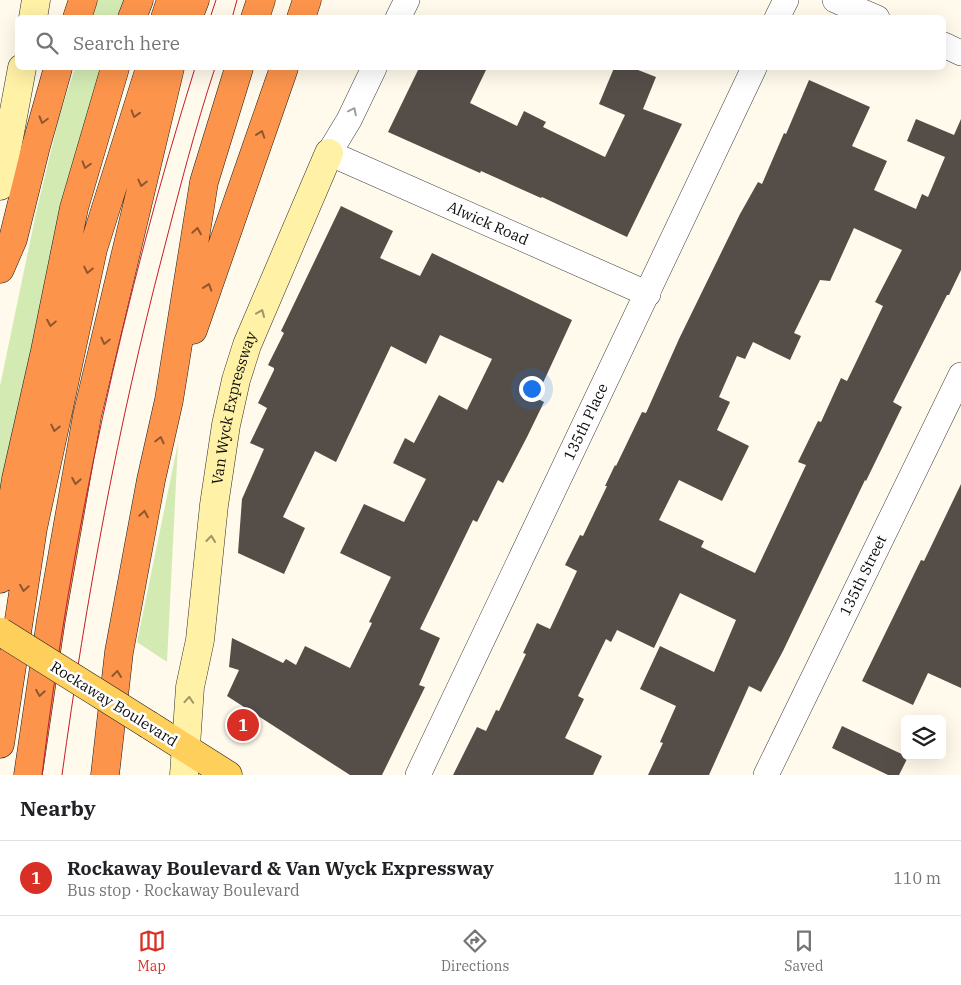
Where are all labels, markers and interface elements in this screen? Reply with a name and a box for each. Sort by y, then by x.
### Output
search box [15,15,946,70]
icon: search [33,29,61,57]
text: Search here [73,31,180,55]
one-way arrow [347,107,357,116]
one-way arrow [131,109,141,118]
one-way arrow [38,115,49,124]
one-way arrow [255,130,265,138]
one-way arrow [82,160,92,168]
one-way arrow [137,179,148,188]
street label: Alwick Road [445,197,532,249]
one-way arrow [191,226,201,235]
one-way arrow [83,265,94,274]
one-way arrow [202,284,212,292]
one-way arrow [255,310,265,318]
one-way arrow [46,319,57,328]
street label: Van Wyck Expressway [207,329,261,486]
one-way arrow [100,337,111,346]
your location [519,376,545,402]
street label: 135th Place [559,380,612,463]
one-way arrow [50,424,60,433]
one-way arrow [154,435,165,444]
one-way arrow [71,477,81,485]
one-way arrow [139,510,149,519]
street label: 135th Street [835,532,891,619]
one-way arrow [205,535,216,543]
one-way arrow [20,584,30,592]
street label: Rockaway Boulevard [47,657,181,750]
one-way arrow [111,670,122,678]
one-way arrow [36,689,46,697]
one-way arrow [184,696,195,704]
pin: 1 [227,706,259,744]
map controls [901,715,946,760]
button: layers [901,715,946,760]
text: Nearby [20,794,96,822]
text: Rockaway Boulevard & Van Wyck Expressway [67,856,494,880]
text: 1 [31,868,41,888]
text: 110 m [893,868,941,888]
text: Bus stop · Rockaway Boulevard [67,880,300,900]
tab: Map [138,927,166,975]
tab: Directions [441,927,509,975]
tab: Saved [784,927,823,975]

